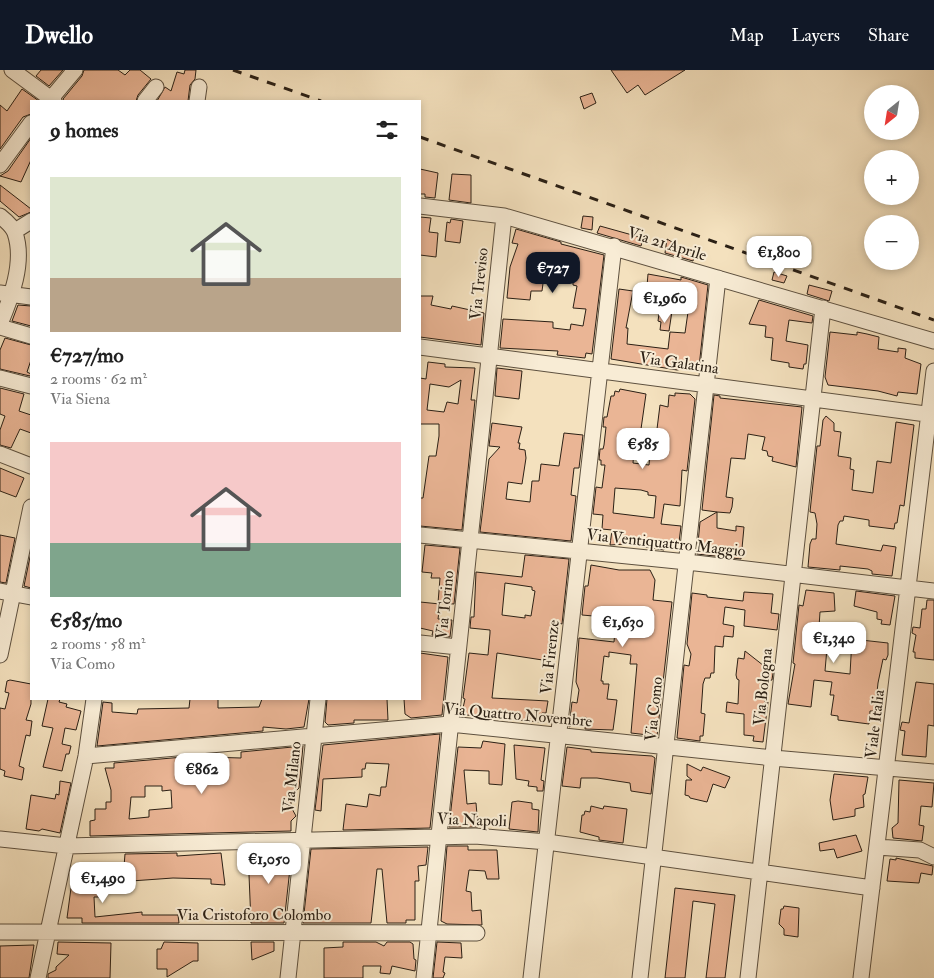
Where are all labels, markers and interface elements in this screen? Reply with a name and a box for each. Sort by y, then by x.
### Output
text: Dwello [25,20,93,51]
text: Map [730,24,764,47]
text: Layers [792,24,840,47]
text: Share [868,24,909,47]
north arrow [864,85,919,140]
map controls [864,85,919,270]
icon: filters [373,116,401,144]
text: 9 homes [50,117,119,144]
button: + [864,150,919,205]
icon: home [181,209,271,299]
button: − [864,215,919,270]
street label: Via 21 Aprile [625,222,709,267]
pin: €1,800 [738,236,820,278]
text: €1,800 [758,242,800,262]
street label: Via Treviso [465,247,493,321]
pin: €727 [523,252,583,294]
text: €727 [537,258,569,278]
pin: €1,960 [624,282,706,324]
text: €1,960 [643,288,687,308]
text: €727/mo [50,342,124,369]
street label: Via Galatina [638,347,721,379]
text: 2 rooms · 62 m² [50,369,147,389]
text: Via Siena [50,389,110,409]
pin: €585 [613,428,673,470]
text: €585 [628,434,658,454]
icon: home [181,474,271,564]
street label: Via Ventiquattro Maggio [585,525,747,561]
street label: Via Torino [431,569,459,640]
pin: €1,630 [582,606,664,648]
text: €585/mo [50,607,122,634]
text: €1,630 [602,612,644,632]
street label: Via Firenze [536,618,564,695]
pin: €1,340 [793,622,875,664]
text: €1,340 [813,628,855,648]
text: 2 rooms · 58 m² [50,634,145,654]
street label: Via Bologna [749,647,777,727]
text: Via Como [50,654,115,674]
street label: Via Como [641,675,667,742]
street label: Viale Italia [861,688,889,760]
street label: Via Quattro Novembre [443,699,593,731]
street label: Via Milano [278,740,306,814]
pin: €862 [172,752,232,795]
text: €862 [185,759,219,779]
street label: Via Napoli [437,809,507,832]
pin: €1,050 [228,842,310,885]
text: €1,050 [248,849,290,869]
pin: €1,490 [62,862,144,904]
text: €1,490 [81,868,125,888]
street label: Via Cristoforo Colombo [177,905,331,925]

